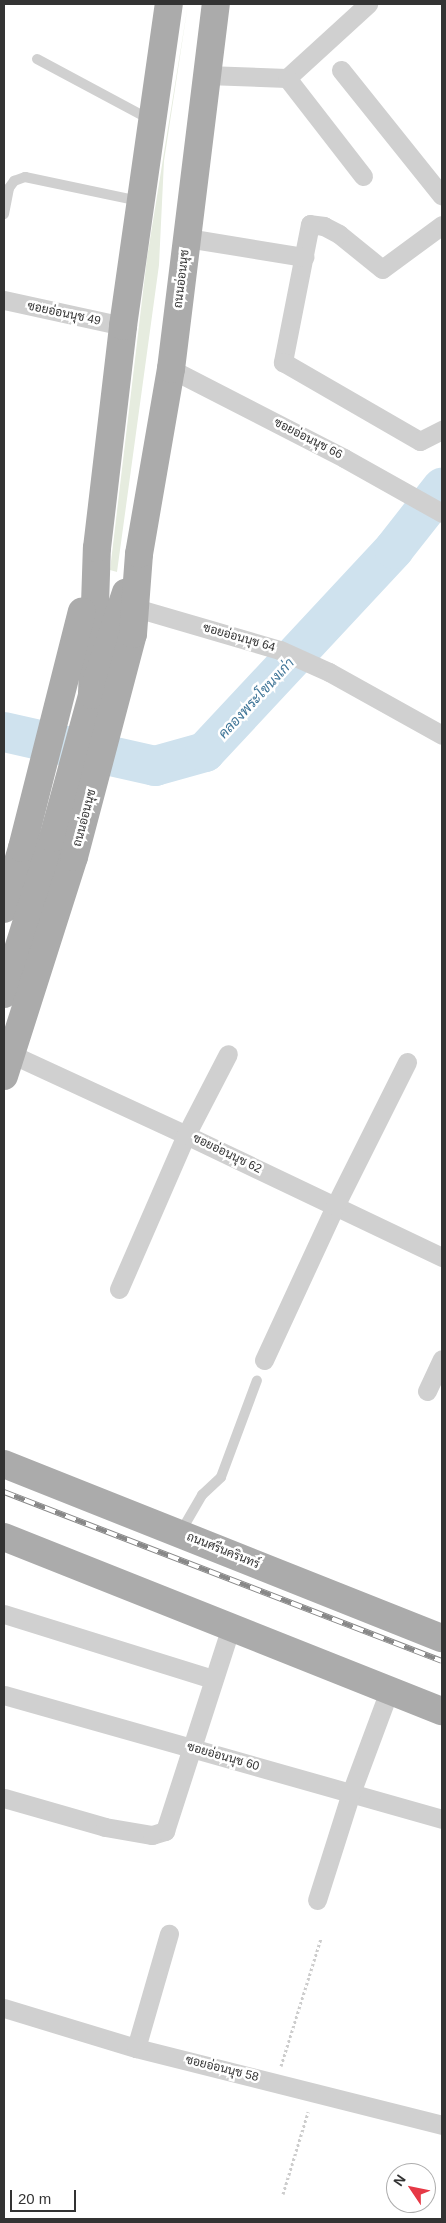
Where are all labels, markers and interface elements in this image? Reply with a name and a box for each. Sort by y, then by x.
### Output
street label: ถนนอ่อนนุช [171,249,193,309]
street label: ซอยอ่อนนุช 49 [26,299,102,329]
street label: ซอยอ่อนนุช 66 [271,416,345,462]
street label: ซอยอ่อนนุช 64 [201,621,277,655]
water label: คลองพระโขนงเก่า [215,654,297,742]
street label: ถนนอ่อนนุช [70,788,100,848]
street label: ซอยอ่อนนุช 62 [190,1131,264,1177]
street label: ถนนศรีนครินทร์ [184,1530,262,1572]
street label: ซอยอ่อนนุช 60 [185,1740,261,1774]
street label: ซอยอ่อนนุช 58 [184,2053,260,2085]
north arrow [386,2163,436,2213]
text: N [390,2172,409,2189]
scale bar [12,2180,79,2212]
text: 20 m [18,2190,51,2207]

